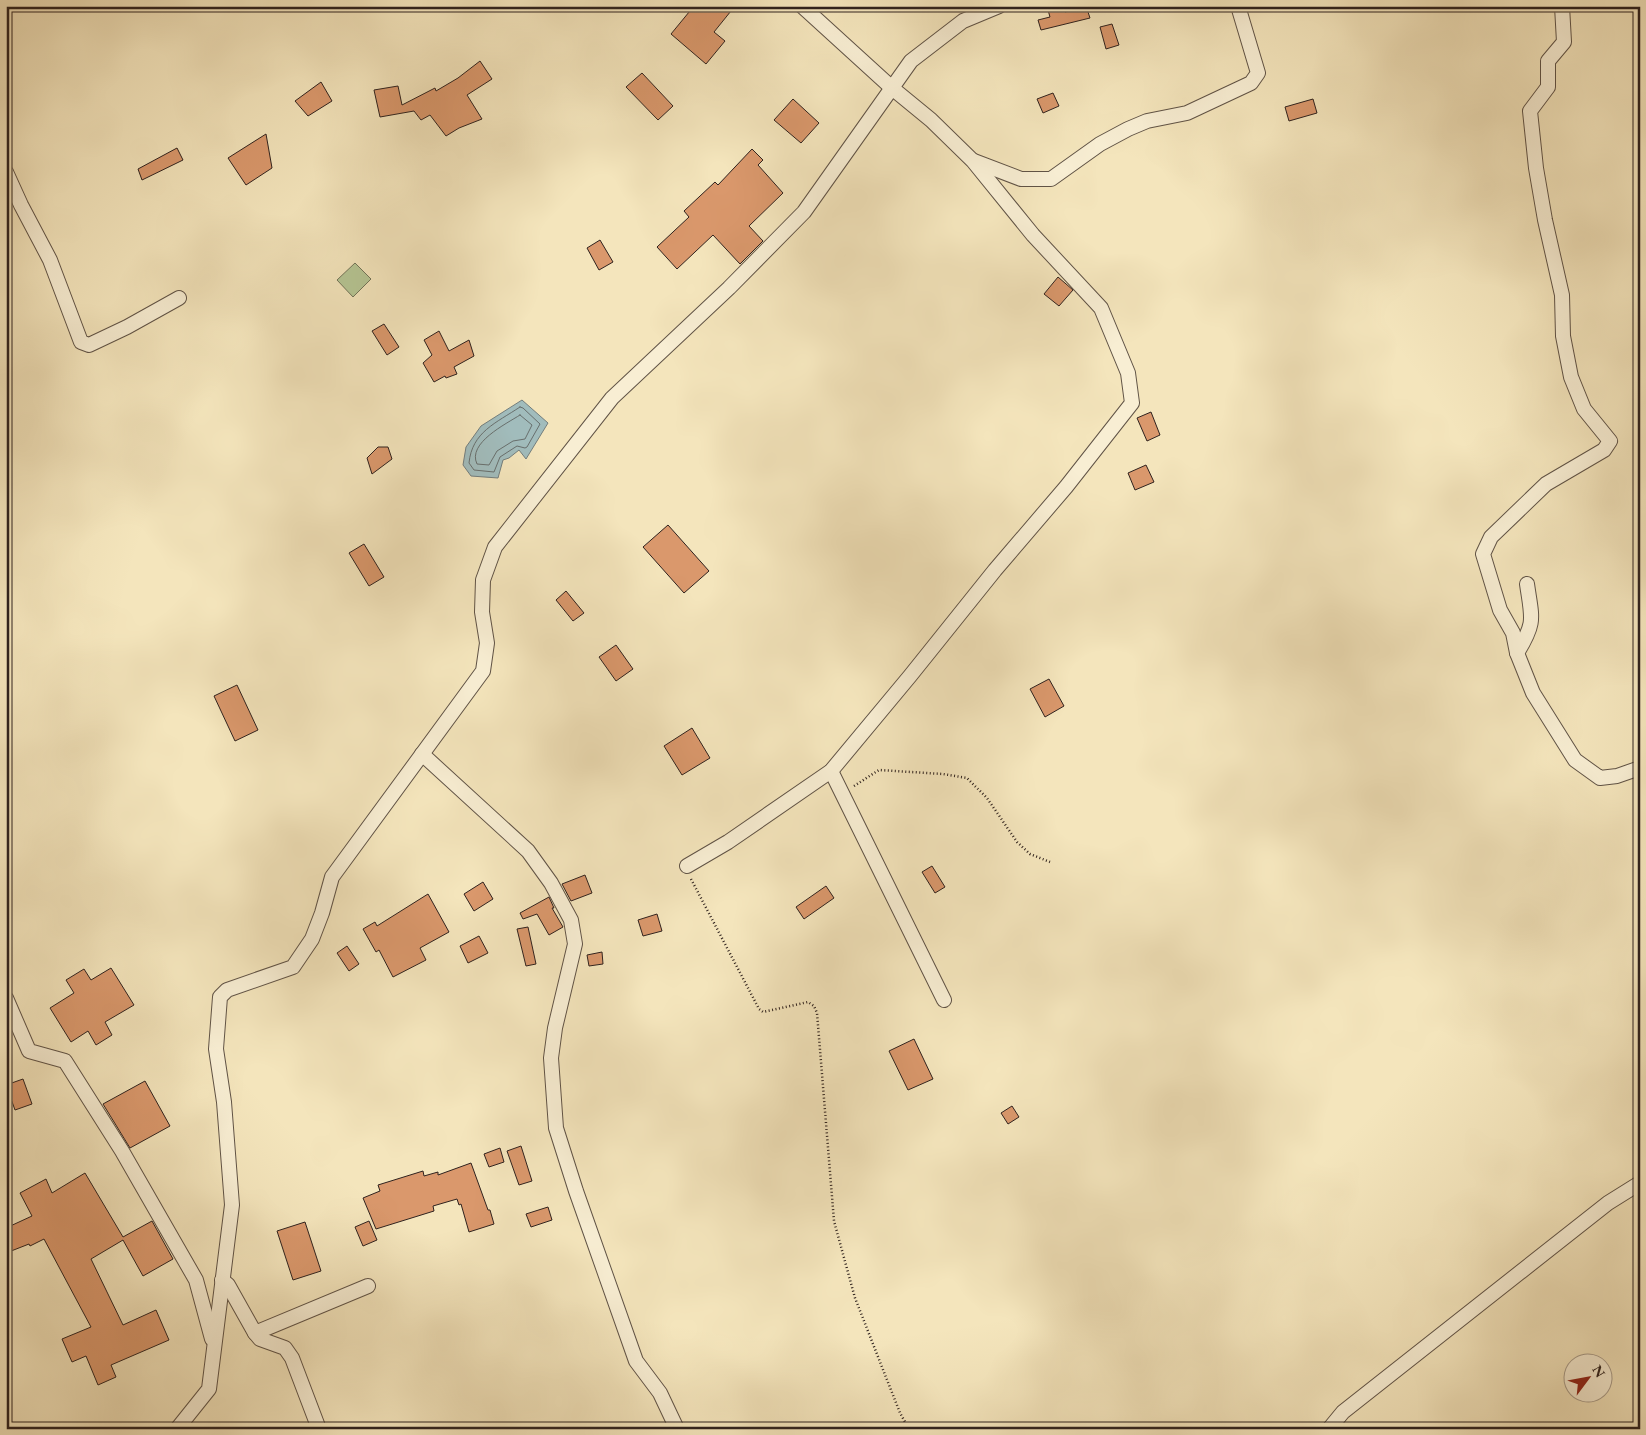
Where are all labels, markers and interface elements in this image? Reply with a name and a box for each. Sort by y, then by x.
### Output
north arrow [1564,1352,1614,1402]
text: N [1588,1362,1610,1381]

